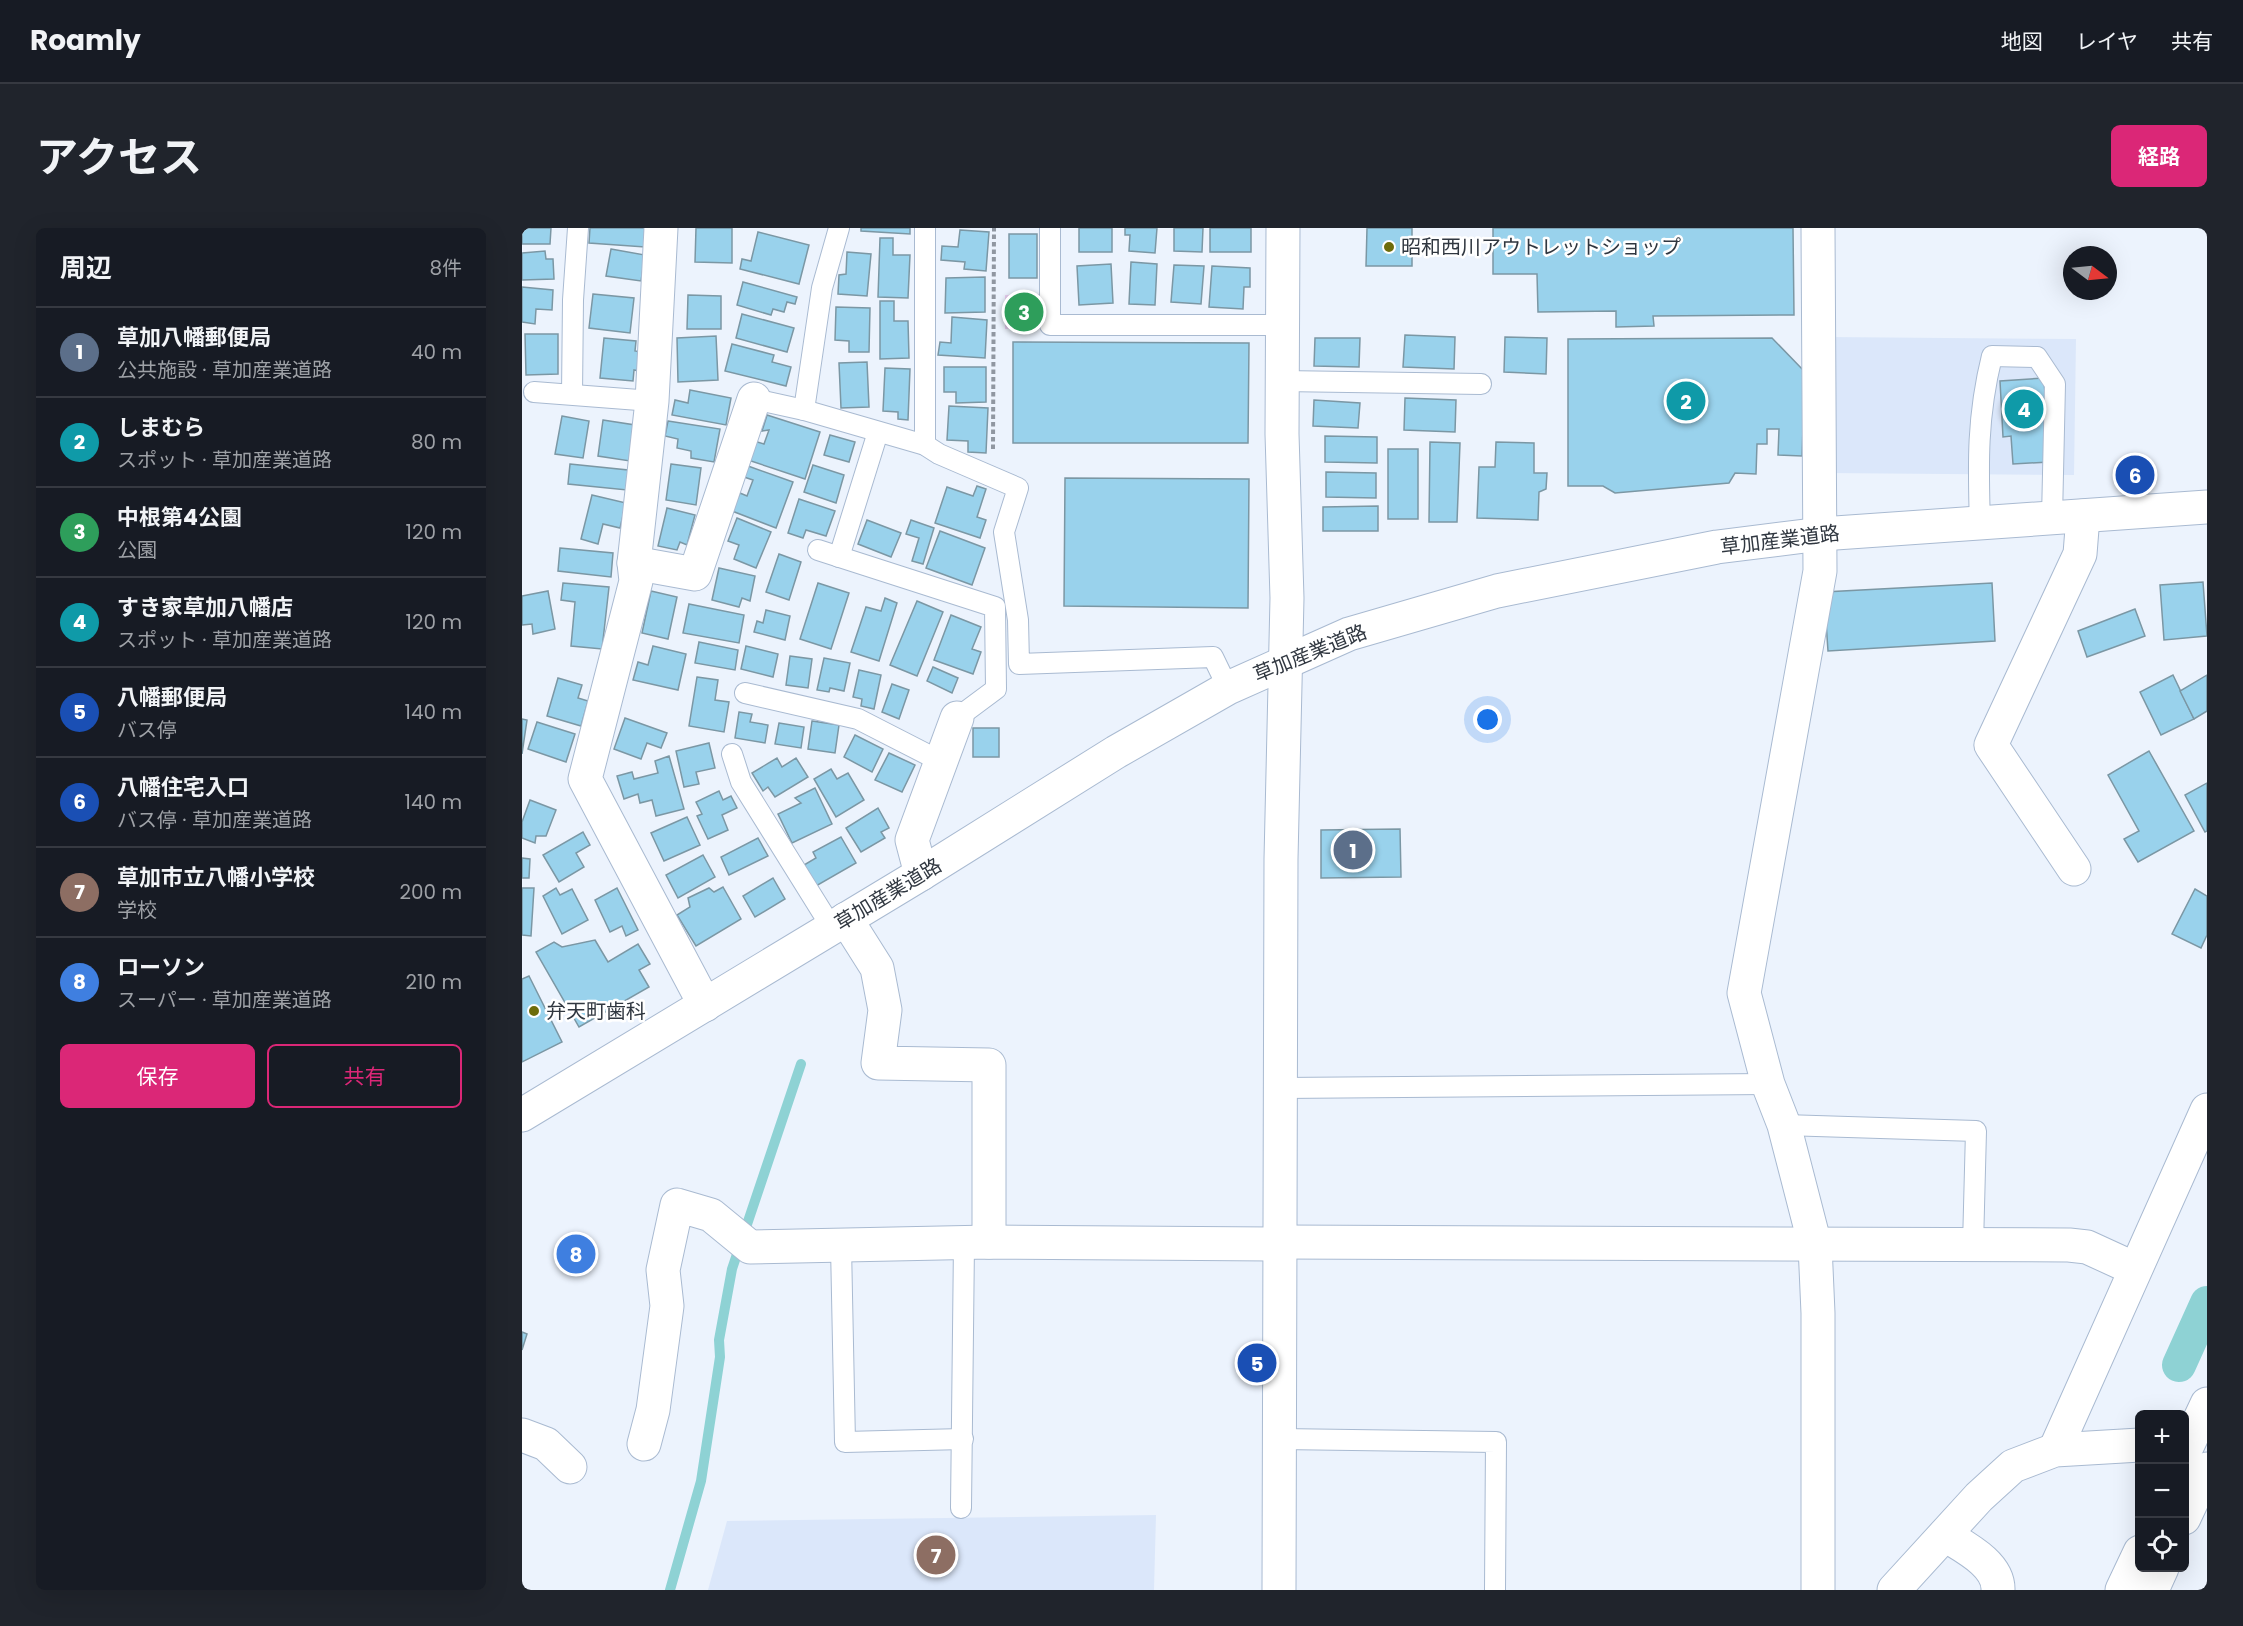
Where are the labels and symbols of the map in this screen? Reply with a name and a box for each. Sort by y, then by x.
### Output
place label: 昭和西川アウトレットショップ [1401,233,1681,261]
marker: 昭和西川アウトレットショップ [1382,240,1396,254]
north arrow [2063,246,2117,300]
pin: 3 [1004,290,1044,334]
pin: 2 [1666,378,1706,423]
pin: 4 [2004,386,2044,432]
pin: 6 [2116,452,2154,498]
street label: 草加産業道路 [1719,519,1841,561]
street label: 草加産業道路 [1249,618,1371,688]
your location [1473,705,1502,734]
pin: 1 [1334,828,1372,872]
street label: 草加産業道路 [829,851,947,937]
place label: 弁天町歯科 [546,997,646,1025]
marker: 弁天町歯科 [527,1004,541,1018]
pin: 8 [556,1232,596,1276]
pin: 5 [1238,1340,1276,1386]
pin: 7 [916,1532,956,1578]

